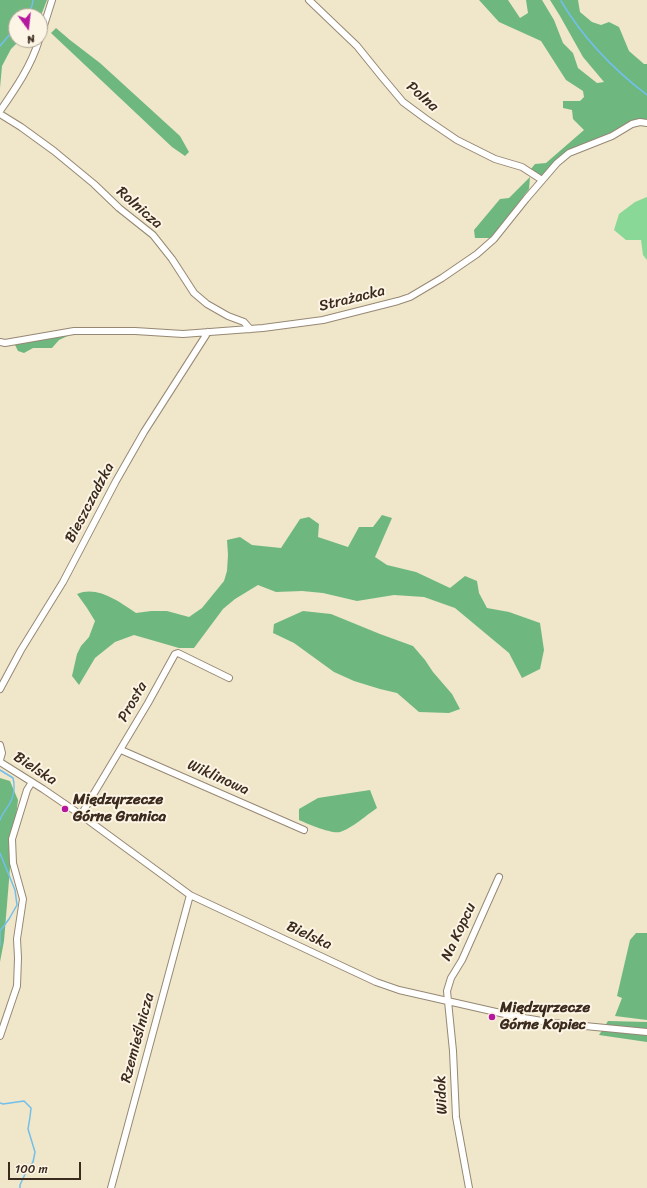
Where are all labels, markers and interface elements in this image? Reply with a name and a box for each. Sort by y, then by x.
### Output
north arrow [8,8,48,48]
text: N [25,29,37,49]
street label: Polna [402,78,442,116]
street label: Rolnicza [112,183,166,233]
street label: Strażacka [317,282,387,316]
street label: Bieszczadzka [61,460,119,546]
street label: Prosta [114,679,152,725]
street label: Bielska [10,748,60,790]
street label: Wiklinowa [184,756,252,800]
place label: Międzyrzecze Górne Granica [73,791,166,826]
marker: Międzyrzecze Górne Granica [60,804,70,814]
street label: Na Kopcu [438,900,480,964]
street label: Bielska [283,918,335,954]
street label: Rzemieślnicza [117,991,159,1085]
place label: Międzyrzecze Górne Kopiec [500,999,590,1034]
marker: Międzyrzecze Górne Kopiec [487,1012,497,1022]
street label: Widok [432,1075,452,1115]
scale bar [10,1154,83,1180]
text: 100 m [15,1158,48,1180]

